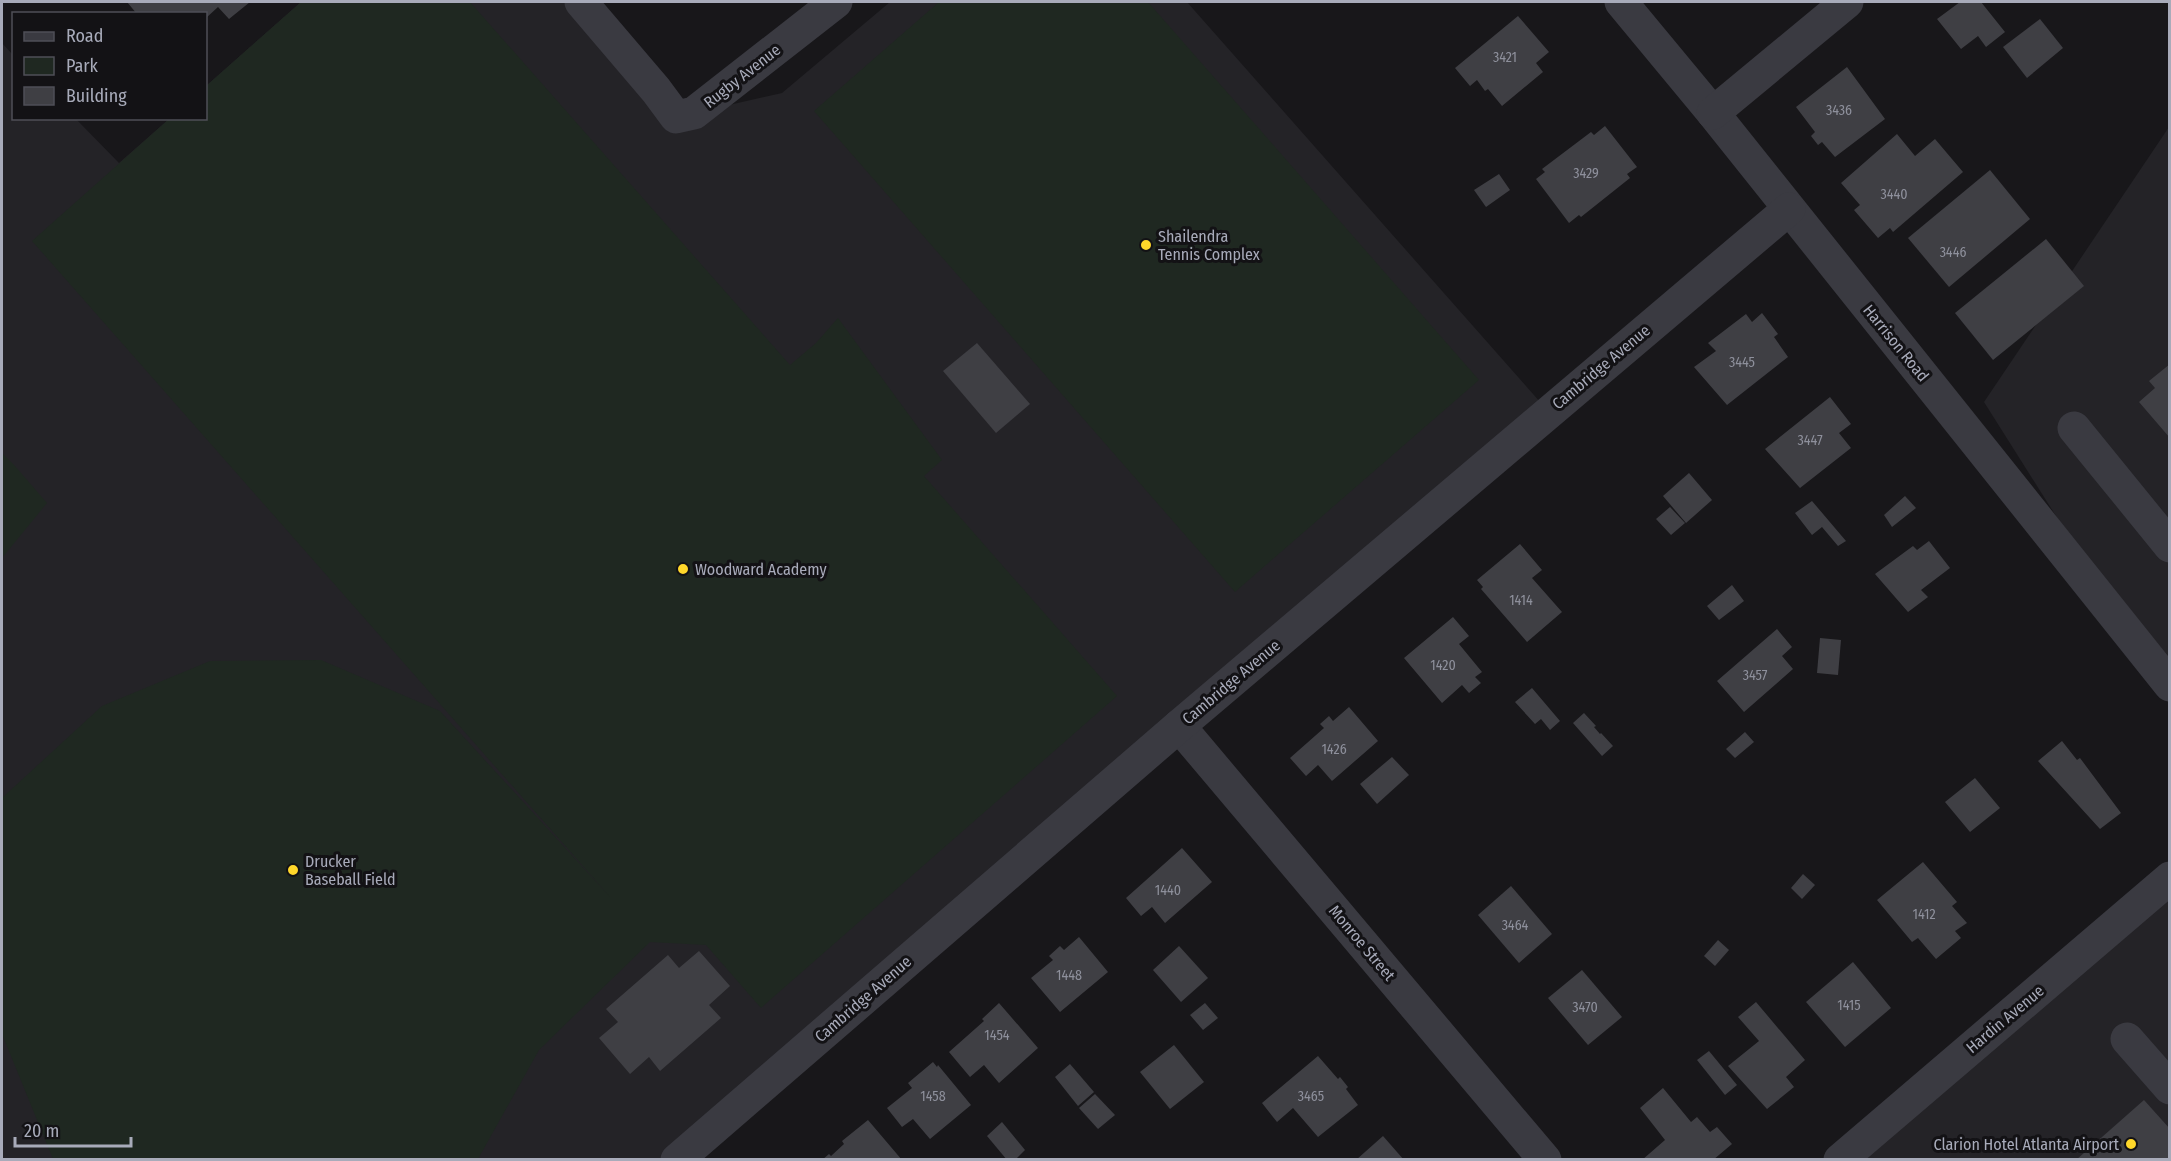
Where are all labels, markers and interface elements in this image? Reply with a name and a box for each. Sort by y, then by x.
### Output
legend [12,12,207,120]
text: Road [66,25,103,47]
street label: Rugby Avenue [700,40,784,112]
house number: 3421 [1493,49,1517,66]
text: Park [66,55,99,77]
text: Building [66,85,127,107]
house number: 3436 [1826,102,1852,119]
house number: 3429 [1573,165,1599,182]
house number: 3440 [1880,186,1908,203]
place label: Shailendra Tennis Complex [1158,227,1260,264]
marker: Shailendra Tennis Complex [1139,238,1153,252]
house number: 3446 [1940,244,1966,261]
street label: Harrison Road [1859,301,1933,385]
street label: Cambridge Avenue [1548,321,1654,413]
house number: 3445 [1729,354,1755,371]
house number: 3447 [1797,432,1823,449]
place label: Woodward Academy [695,560,827,579]
marker: Woodward Academy [676,562,690,576]
house number: 1414 [1509,592,1533,609]
street label: Cambridge Avenue [1178,636,1284,728]
house number: 1420 [1430,657,1456,674]
house number: 3457 [1743,667,1768,684]
house number: 1426 [1321,741,1347,758]
place label: Drucker Baseball Field [305,852,396,889]
marker: Drucker Baseball Field [286,863,300,877]
house number: 1440 [1155,882,1181,899]
street label: Monroe Street [1325,901,1400,985]
house number: 1412 [1912,906,1936,923]
house number: 3464 [1502,917,1529,934]
street label: Cambridge Avenue [811,952,915,1046]
house number: 1448 [1056,967,1082,984]
street label: Hardin Avenue [1962,981,2048,1057]
house number: 1415 [1837,997,1861,1014]
house number: 3470 [1572,999,1598,1016]
house number: 1454 [984,1027,1010,1044]
house number: 1458 [920,1088,946,1105]
house number: 3465 [1298,1088,1324,1105]
scale bar [15,1110,130,1148]
text: 20 m [24,1120,59,1142]
place label: Clarion Hotel Atlanta Airport [1933,1135,2120,1154]
marker: Clarion Hotel Atlanta Airport [2124,1137,2138,1151]

